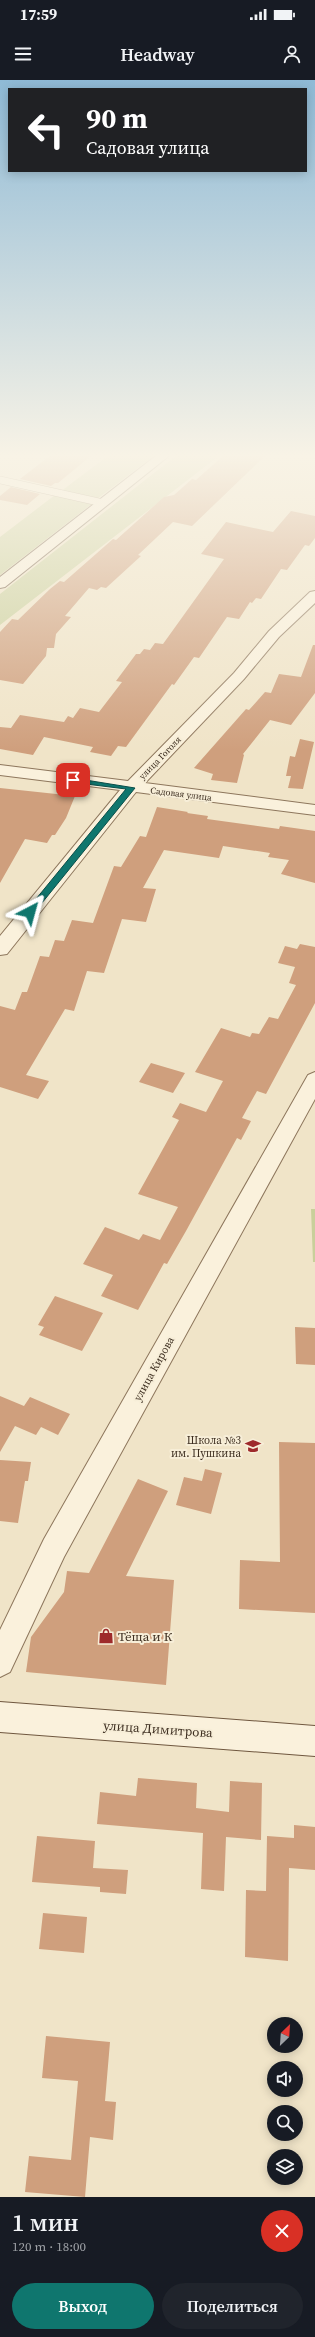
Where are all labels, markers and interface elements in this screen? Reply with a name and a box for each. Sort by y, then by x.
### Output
text: 17:59 [20,4,57,25]
text: Headway [120,42,195,67]
icon: menu [12,43,34,65]
icon: person [281,43,303,65]
text: 90 m [86,99,148,137]
icon: left [20,104,72,156]
text: Садовая улица [86,135,210,160]
street label: улица Гоголя [136,734,184,782]
pin [56,763,90,797]
icon: arrive [62,769,84,791]
street label: Садовая улица [150,784,213,804]
position arrow [9,891,51,933]
street label: улица Кирова [130,1334,178,1404]
place label: Школа №3 им. Пушкина [171,1433,241,1461]
school or university icon: Школа №3 им. Пушкина [244,1437,262,1455]
shop icon: Тёща и К [97,1627,115,1645]
place label: Тёща и К [118,1628,173,1645]
street label: улица Димитрова [103,1717,214,1741]
north arrow [267,2017,303,2053]
map controls [267,2017,303,2185]
button: sound [267,2061,303,2097]
button: search [267,2105,303,2141]
button: layers [267,2149,303,2185]
text: 1 мин [12,2206,79,2239]
button: close [261,2210,303,2252]
text: 120 m · 18:00 [12,2238,86,2255]
button: Выход [12,2283,154,2329]
button: Поделиться [162,2283,303,2329]

